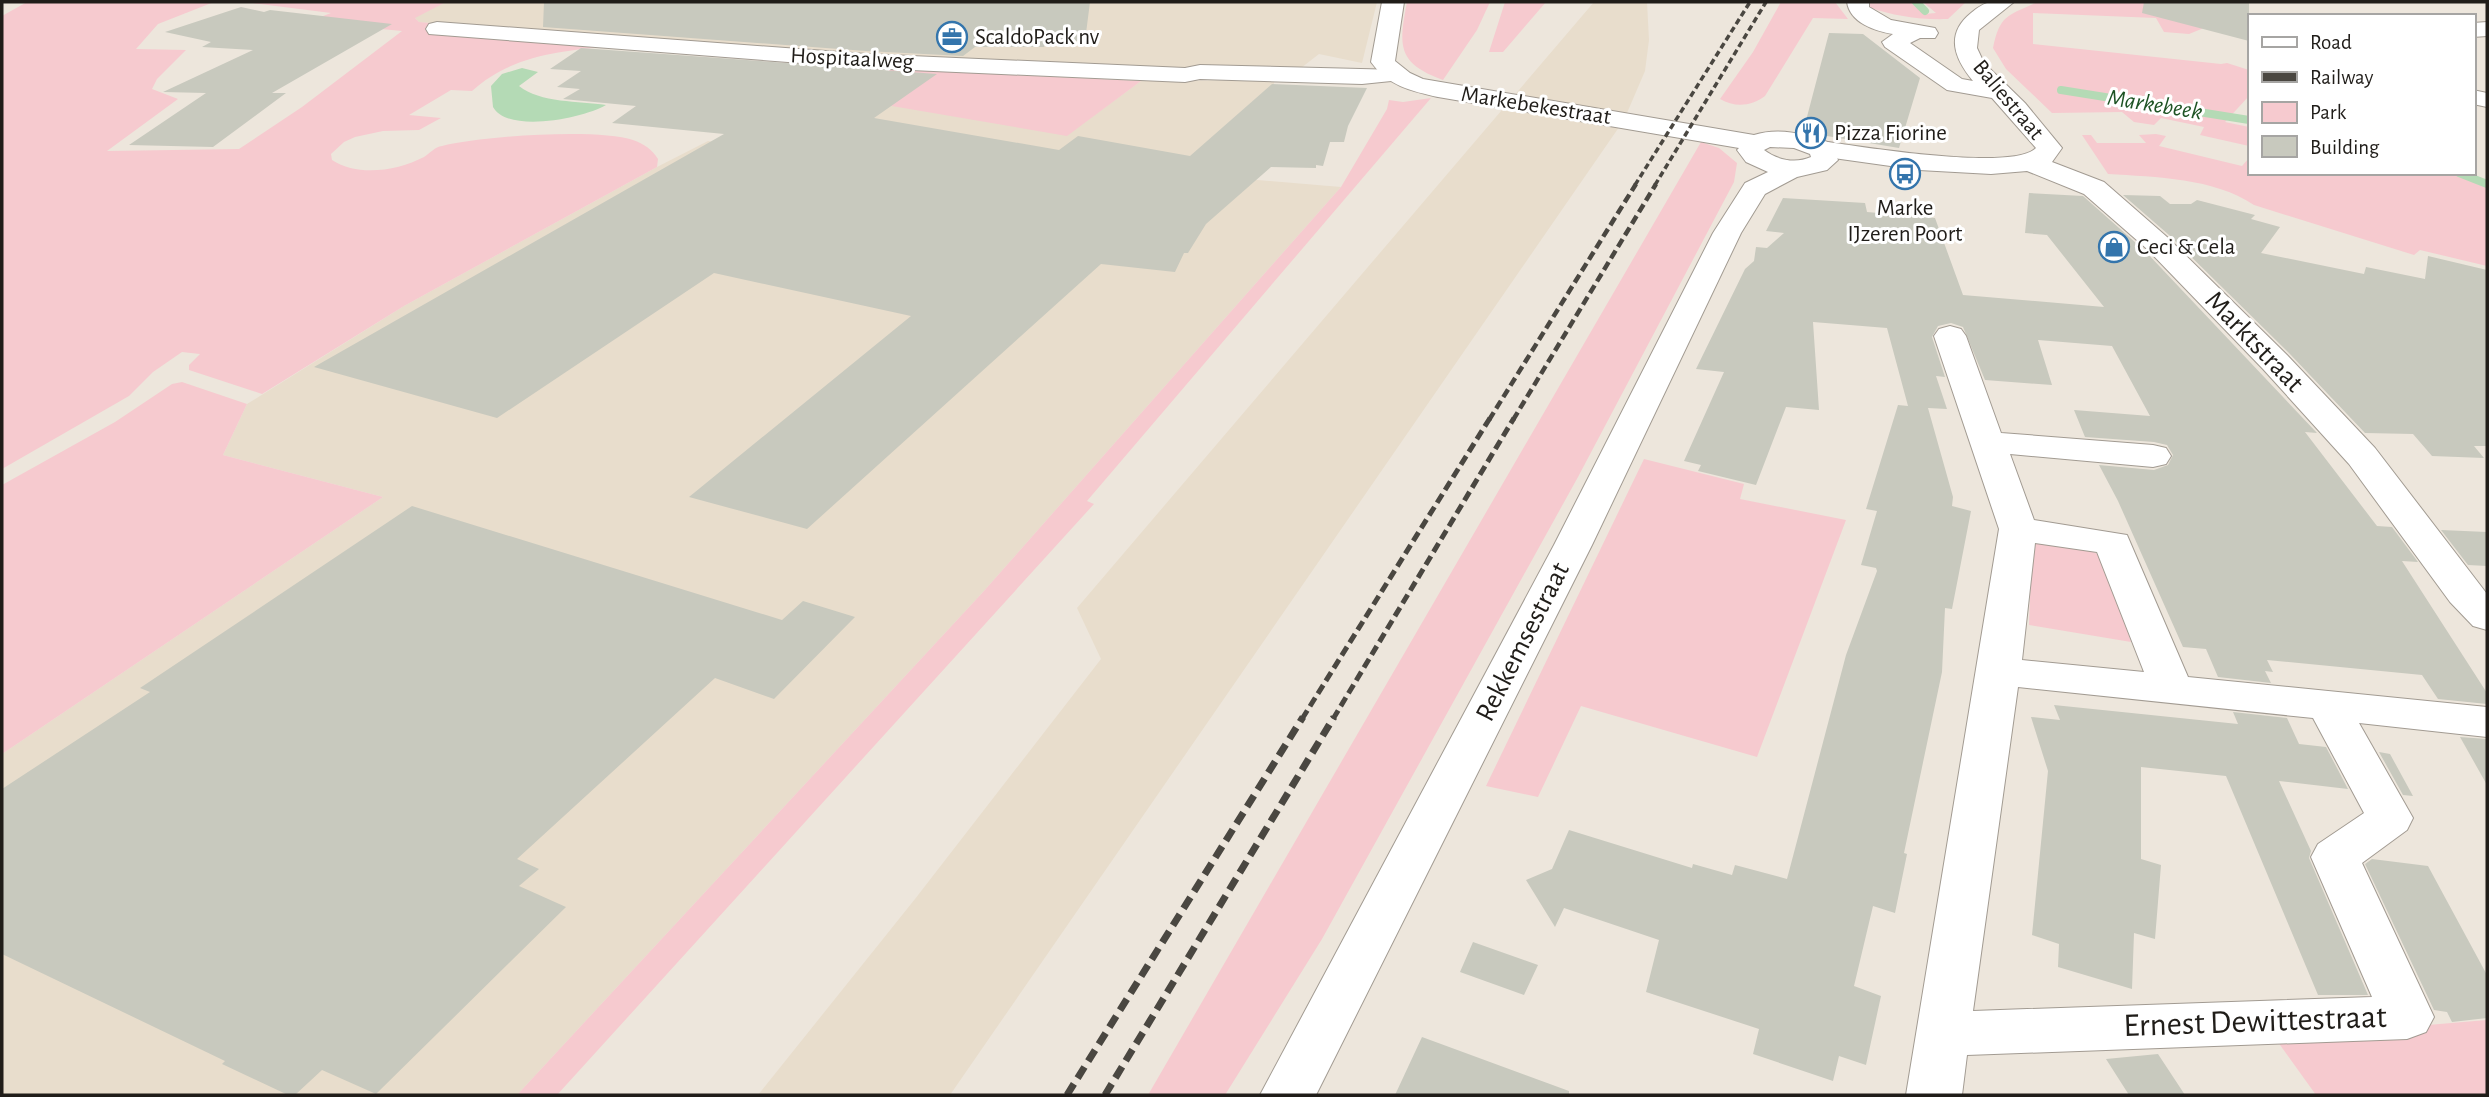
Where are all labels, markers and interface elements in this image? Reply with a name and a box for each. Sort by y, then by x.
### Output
legend [2248,14,2475,175]
office icon: ScaldoPack nv [935,20,969,54]
place label: ScaldoPack nv [975,26,1100,49]
text: Road [2310,32,2352,53]
street label: Hospitaalweg [790,44,915,74]
street label: Baliestraat [1968,56,2048,145]
text: Railway [2310,67,2373,88]
street label: Markebekestraat [1459,83,1613,129]
water label: Markebeek [2106,86,2204,124]
text: Park [2310,102,2347,123]
restaurant icon: Pizza Fiorine [1794,116,1828,150]
place label: Pizza Fiorine [1834,122,1947,145]
text: Building [2310,137,2380,158]
bus stop icon: Marke IJzeren Poort [1888,157,1922,191]
place label: Marke IJzeren Poort [1848,197,1963,246]
shop icon: Ceci & Cela [2097,230,2131,264]
place label: Ceci & Cela [2137,236,2236,259]
street label: Marktstraat [2199,286,2309,398]
street label: Rekkemsestraat [1471,558,1575,726]
street label: Ernest Dewittestraat [2123,1001,2388,1043]

